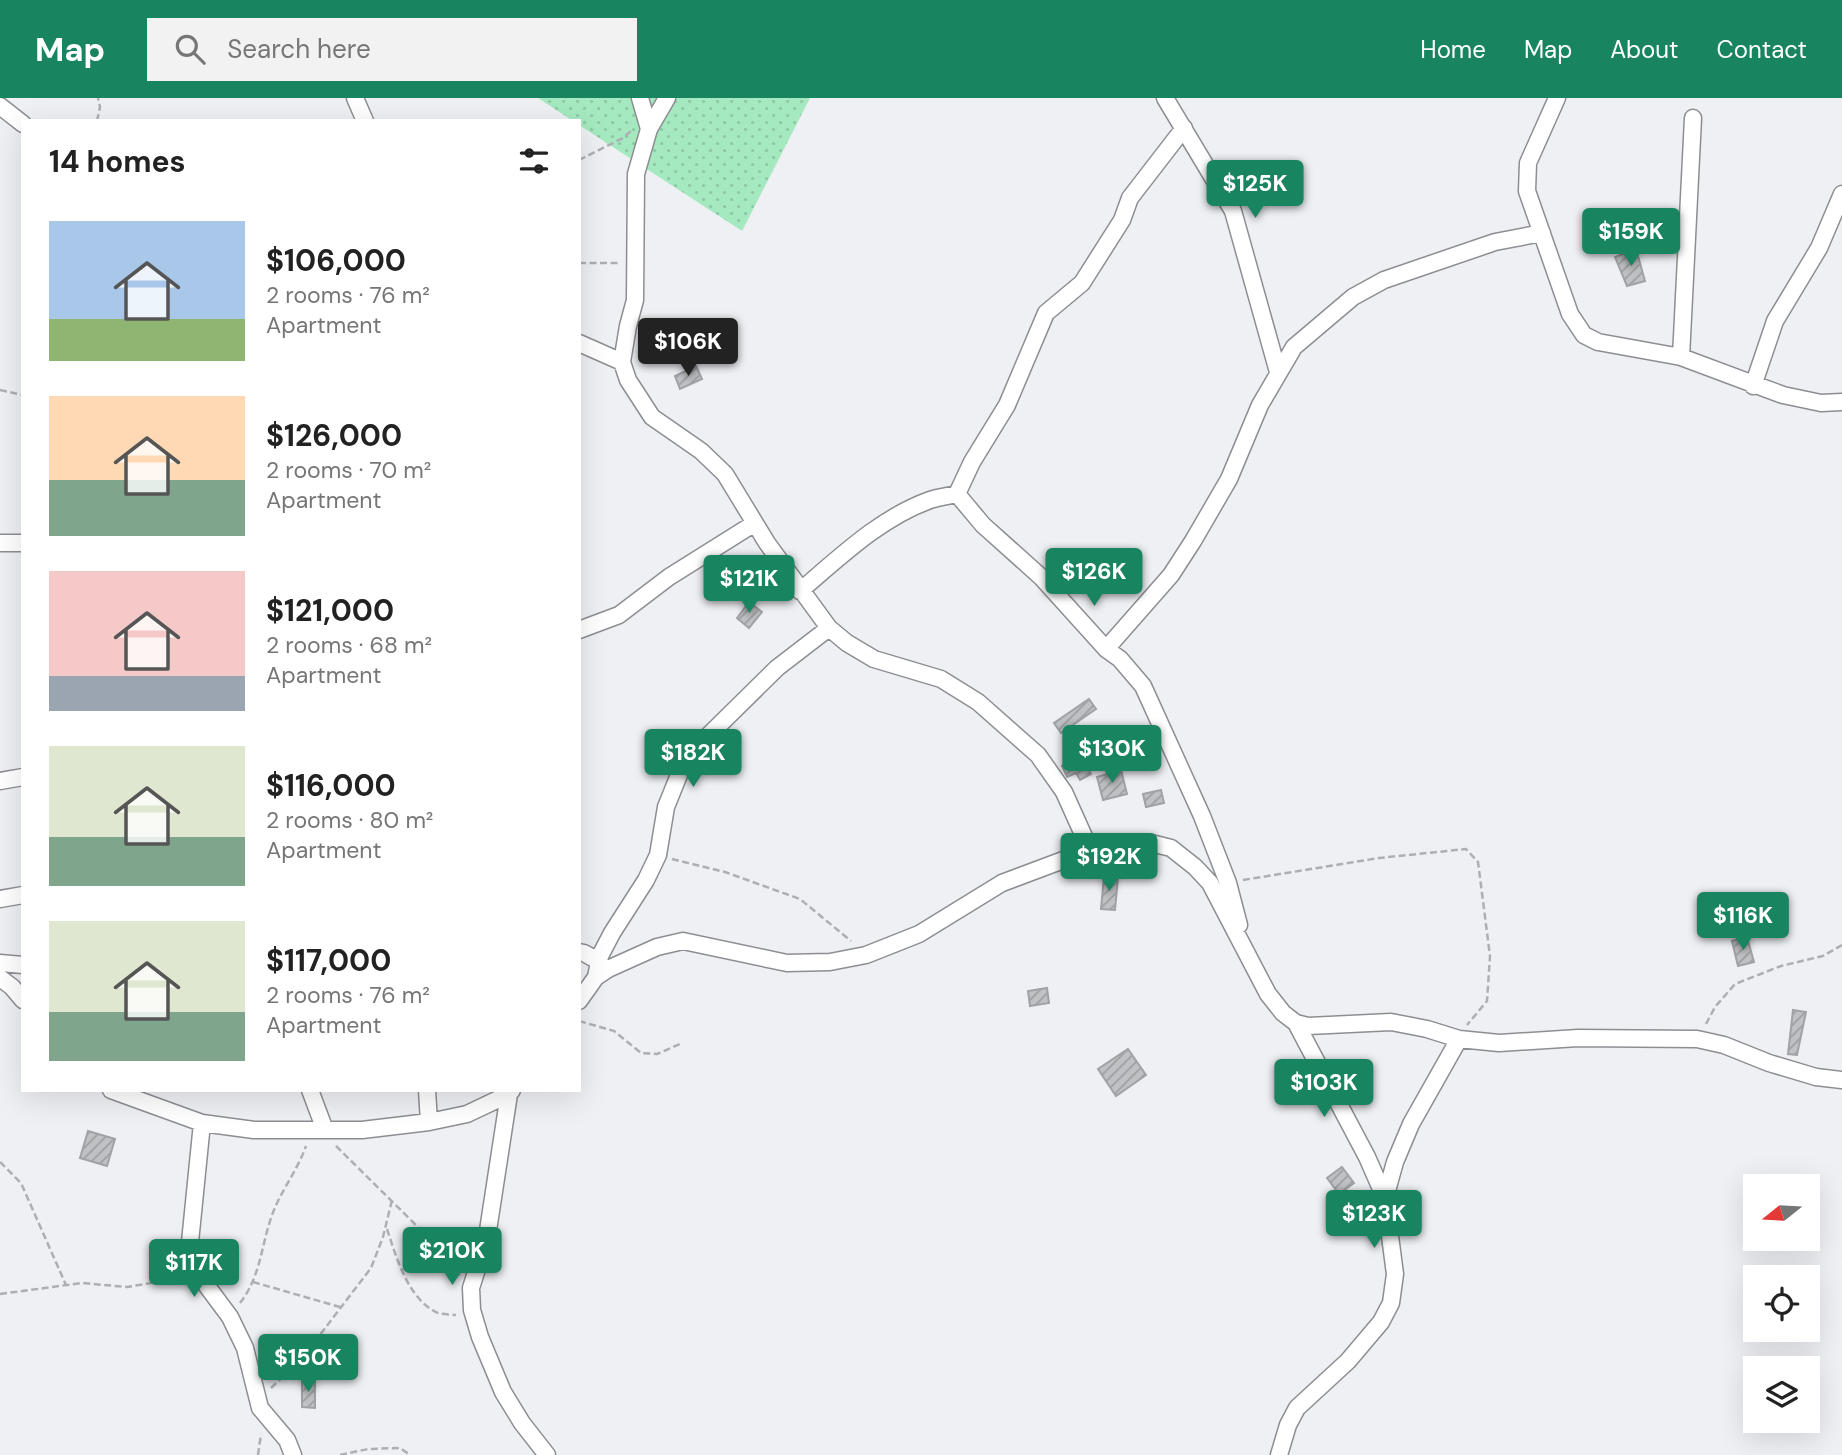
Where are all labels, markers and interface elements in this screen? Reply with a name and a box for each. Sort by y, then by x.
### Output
search box [147,18,637,81]
text: Map [35,28,105,71]
icon: search [171,30,209,68]
text: Search here [227,32,371,66]
text: Home [1420,34,1486,65]
text: Map [1524,34,1572,65]
text: About [1610,34,1679,65]
text: Contact [1717,34,1807,65]
text: 14 homes [49,142,186,181]
icon: filters [515,142,553,180]
pin: $125K [1206,160,1304,220]
text: $125K [1223,168,1287,198]
pin: $159K [1582,208,1680,268]
text: $159K [1598,216,1664,246]
text: $106,000 [266,241,406,280]
icon: home [105,249,189,333]
text: 2 rooms · 76 m² [266,280,430,310]
text: Apartment [266,310,381,340]
pin: $106K [639,318,737,378]
text: $106K [654,326,722,356]
text: $126,000 [266,416,402,455]
icon: home [105,424,189,508]
text: 2 rooms · 70 m² [266,455,431,485]
text: Apartment [266,485,381,515]
pin: $126K [1045,548,1143,608]
pin: $121K [700,556,798,615]
text: $126K [1061,556,1127,586]
text: $121K [720,563,778,593]
text: $121,000 [266,591,394,630]
icon: home [105,599,189,683]
text: 2 rooms · 68 m² [266,630,432,660]
text: Apartment [266,660,381,690]
pin: $130K [1063,726,1161,785]
pin: $182K [644,730,742,789]
text: $130K [1078,733,1146,763]
text: $182K [661,737,725,767]
text: $116,000 [266,766,396,805]
icon: home [105,774,189,858]
text: 2 rooms · 80 m² [266,805,433,835]
pin: $192K [1060,834,1158,893]
text: Apartment [266,835,381,865]
text: $192K [1077,841,1142,871]
pin: $116K [1694,892,1792,952]
text: $116K [1713,900,1773,930]
text: $117,000 [266,941,391,980]
icon: home [105,949,189,1033]
text: 2 rooms · 76 m² [266,980,430,1010]
text: Apartment [266,1010,381,1040]
pin: $103K [1275,1060,1373,1119]
text: $103K [1290,1067,1358,1097]
north arrow [1743,1174,1820,1251]
map controls [1743,1174,1820,1433]
pin: $123K [1325,1190,1423,1250]
text: $123K [1342,1198,1406,1228]
pin: $210K [403,1228,501,1287]
text: $210K [419,1235,485,1265]
pin: $117K [145,1240,243,1299]
text: $117K [165,1247,223,1277]
button: locate [1743,1265,1820,1342]
pin: $150K [259,1334,357,1394]
text: $150K [274,1342,342,1372]
button: layers [1743,1356,1820,1433]

